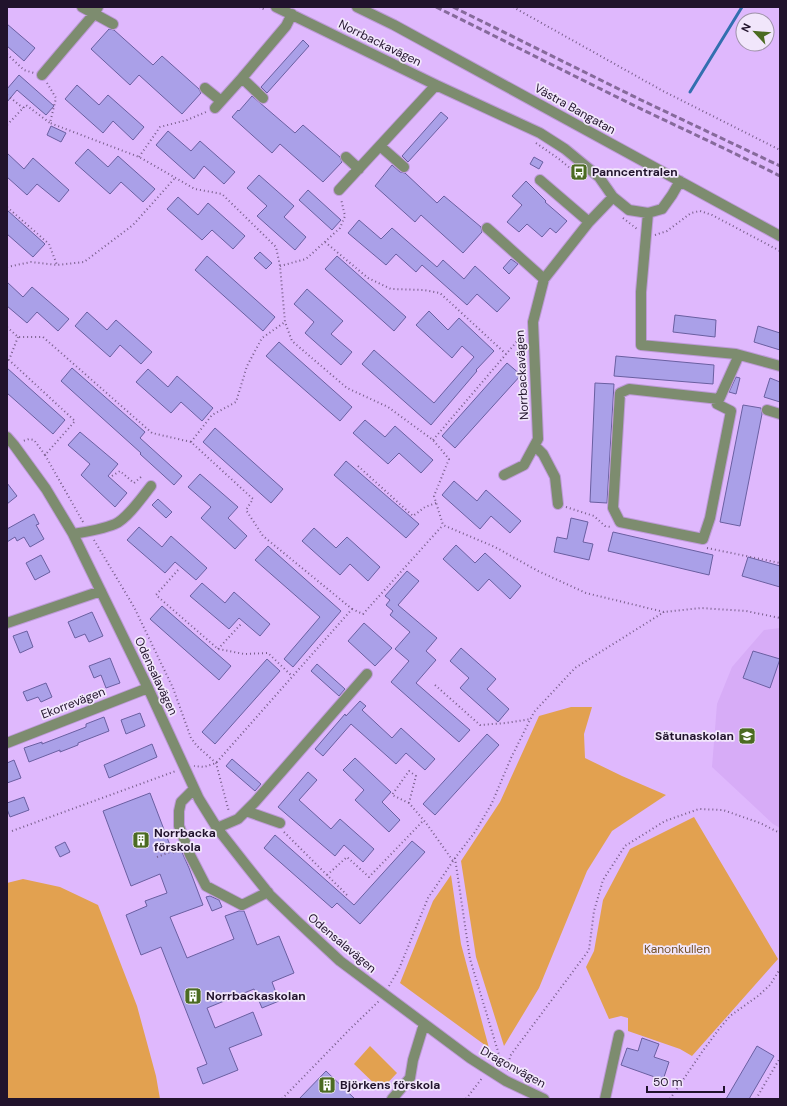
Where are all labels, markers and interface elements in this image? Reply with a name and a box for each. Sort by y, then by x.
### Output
north arrow [735,12,775,52]
street label: Norrbackavägen [336,16,424,70]
text: N [738,21,754,34]
street label: Västra Bangatan [532,80,618,138]
bus stop icon: Panncentralen [569,162,589,182]
place label: Panncentralen [592,164,678,180]
street label: Norrbackavägen [512,329,532,420]
street label: Odensalavägen [131,634,181,718]
street label: Ekorrevägen [39,683,107,723]
school or university icon: Sätunaskolan [737,726,757,746]
place label: Sätunaskolan [655,728,734,744]
place label: Norrbacka förskola [154,825,216,855]
building icon: Norrbacka förskola [131,830,151,850]
street label: Odensalavägen [304,910,380,976]
park label: Kanonkullen [644,941,710,957]
building icon: Norrbackaskolan [183,986,203,1006]
place label: Norrbackaskolan [206,988,306,1004]
street label: Dragonvägen [478,1042,549,1092]
scale bar [647,1068,724,1094]
text: 50 m [653,1074,682,1090]
building icon: Björkens förskola [317,1075,337,1095]
place label: Björkens förskola [340,1077,440,1093]

